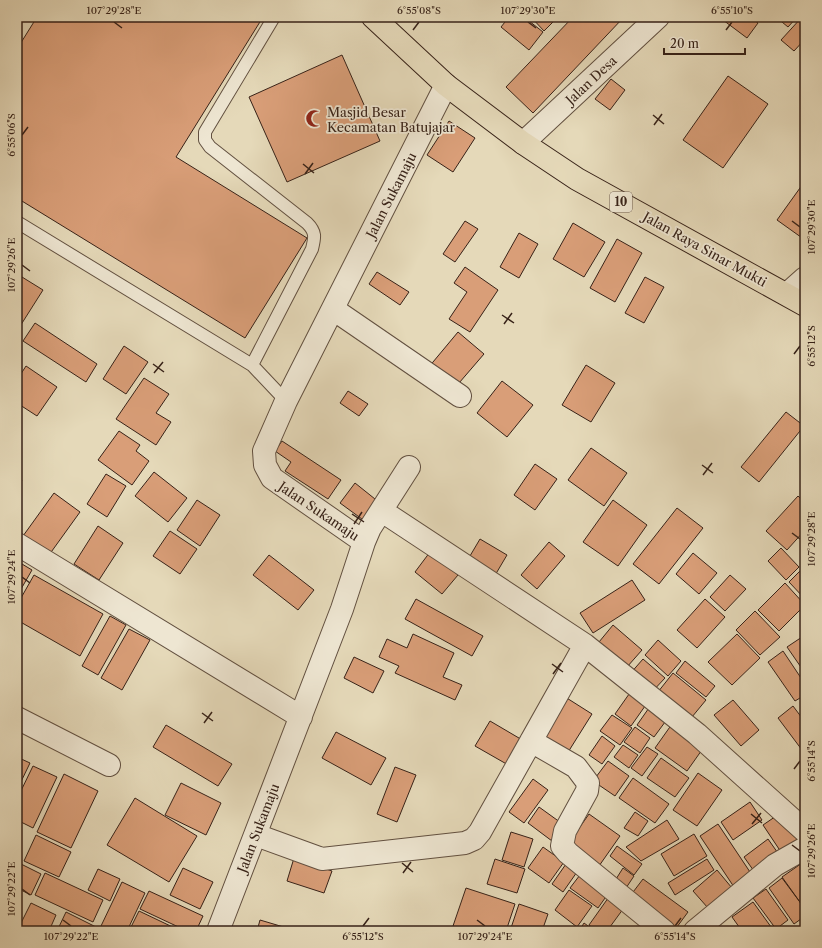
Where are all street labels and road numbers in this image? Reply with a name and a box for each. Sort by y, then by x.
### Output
street label: Jalan Desa [561,52,620,109]
street label: Jalan Sukamaju [362,149,420,242]
road number: 10 [610,192,632,212]
street label: Jalan Raya Sinar Mukti [639,207,770,290]
street label: Jalan Sukamaju [274,477,363,544]
street label: Jalan Sukamaju [233,781,282,877]

